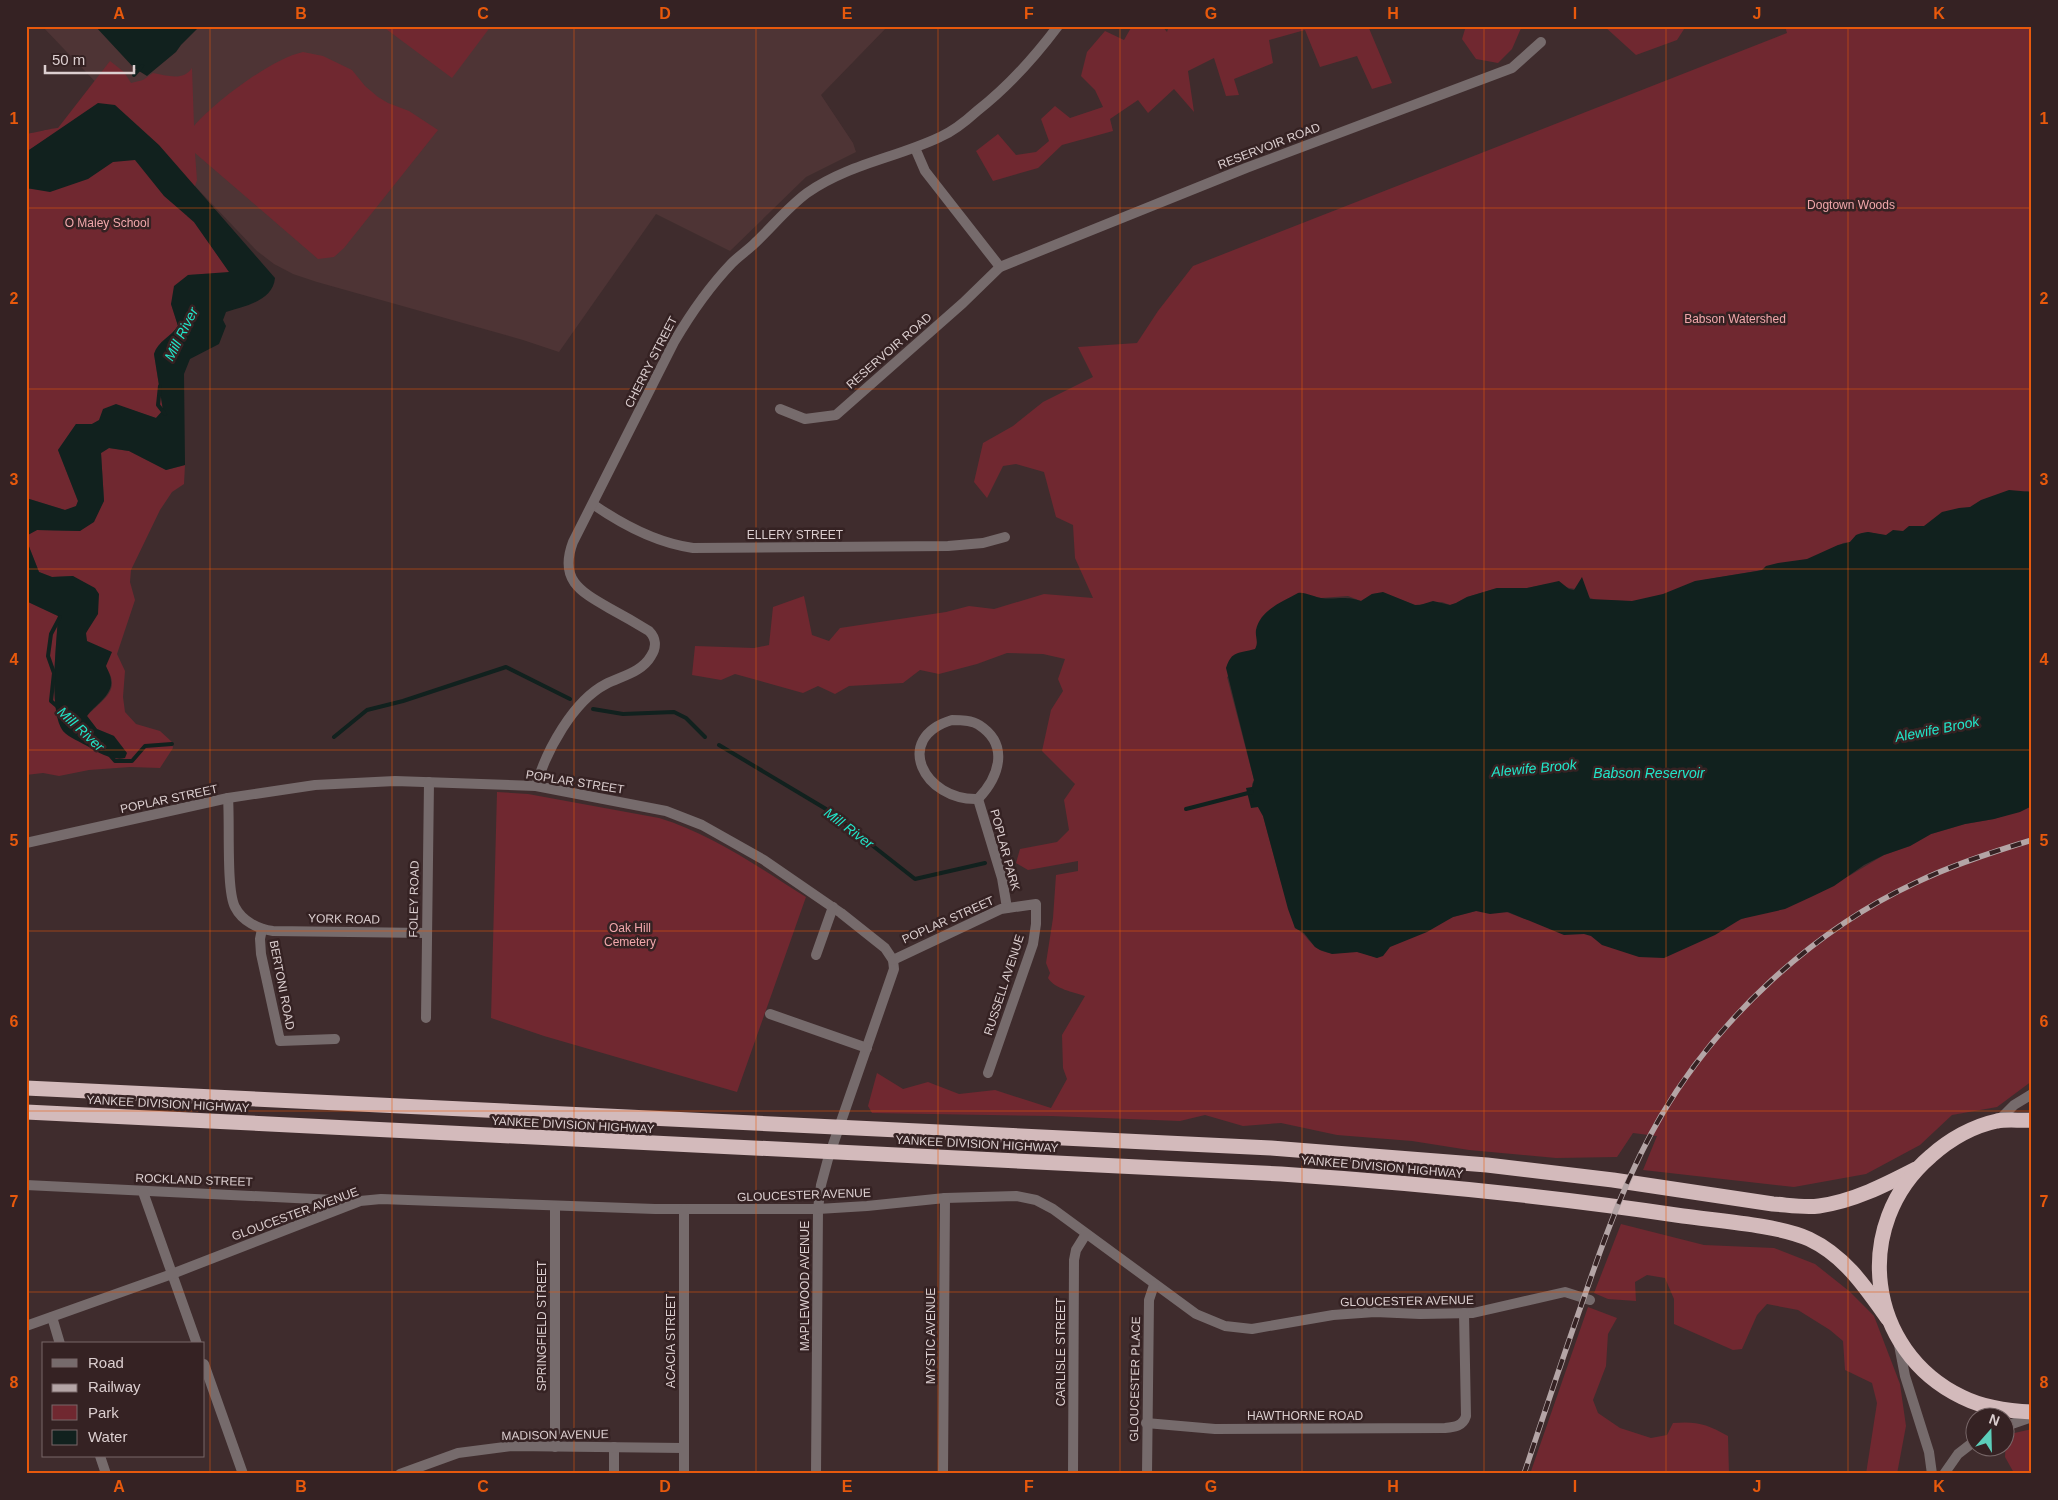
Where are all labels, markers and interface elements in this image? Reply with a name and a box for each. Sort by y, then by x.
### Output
text: A [113,5,125,22]
text: B [295,5,307,22]
text: C [477,5,489,22]
text: D [659,5,671,22]
text: E [842,5,853,22]
text: F [1024,5,1034,22]
text: G [1205,5,1217,22]
text: H [1387,5,1399,22]
text: I [1573,5,1577,22]
text: J [1753,5,1761,22]
text: K [1933,5,1945,22]
scale bar [45,42,134,74]
text: 50 m [52,51,85,68]
text: 1 [10,110,19,127]
text: 1 [2040,110,2049,127]
street label: RESERVOIR ROAD [1216,120,1322,172]
park label: Dogtown Woods [1807,198,1895,212]
park label: O Maley School [65,216,149,230]
text: 2 [10,290,19,307]
text: 2 [2040,290,2049,307]
water label: Mill River [161,304,202,363]
street label: RESERVOIR ROAD [843,310,935,392]
park label: Babson Watershed [1684,312,1786,326]
street label: CHERRY STREET [622,313,680,410]
text: 3 [10,471,19,488]
text: 3 [2040,471,2049,488]
street label: ELLERY STREET [747,528,844,542]
text: 4 [10,651,19,668]
text: 4 [2040,651,2049,668]
water label: Mill River [54,704,108,755]
water label: Alewife Brook [1892,713,1982,745]
water label: Alewife Brook [1490,756,1578,780]
water label: Babson Reservoir [1593,765,1706,781]
street label: POPLAR STREET [525,767,626,797]
street label: POPLAR STREET [119,782,220,816]
water label: Mill River [821,804,878,853]
street label: POPLAR PARK [987,808,1023,892]
text: 5 [10,832,19,849]
text: 5 [2040,832,2049,849]
street label: FOLEY ROAD [406,860,422,938]
street label: POPLAR STREET [900,893,997,947]
street label: YORK ROAD [308,911,380,927]
park label: Oak Hill Cemetery [604,921,656,949]
street label: RUSSELL AVENUE [981,933,1027,1037]
street label: BERTONI ROAD [266,939,298,1031]
text: 6 [10,1013,19,1030]
text: 6 [2040,1013,2049,1030]
street label: YANKEE DIVISION HIGHWAY [86,1093,250,1115]
street label: YANKEE DIVISION HIGHWAY [491,1114,655,1136]
street label: YANKEE DIVISION HIGHWAY [895,1133,1059,1155]
street label: YANKEE DIVISION HIGHWAY [1300,1153,1464,1181]
street label: ROCKLAND STREET [135,1171,254,1189]
street label: GLOUCESTER AVENUE [230,1185,360,1243]
street label: GLOUCESTER AVENUE [737,1186,871,1204]
text: 7 [10,1193,19,1210]
text: 7 [2040,1193,2049,1210]
street label: MAPLEWOOD AVENUE [798,1221,812,1351]
street label: SPRINGFIELD STREET [535,1260,549,1391]
street label: MYSTIC AVENUE [924,1288,938,1384]
street label: ACACIA STREET [664,1293,678,1388]
street label: GLOUCESTER AVENUE [1340,1293,1474,1309]
street label: CARLISLE STREET [1054,1297,1068,1406]
street label: GLOUCESTER PLACE [1127,1316,1143,1442]
legend [42,1342,205,1458]
text: Road [88,1354,124,1371]
text: 8 [10,1374,19,1391]
text: 8 [2040,1374,2049,1391]
text: Railway [88,1378,141,1395]
text: Park [88,1404,119,1421]
north arrow [1966,1408,2016,1458]
street label: HAWTHORNE ROAD [1247,1409,1363,1423]
text: N [1987,1411,2002,1429]
street label: MADISON AVENUE [501,1427,609,1443]
text: Water [88,1428,127,1445]
text: A [113,1478,125,1495]
text: B [295,1478,307,1495]
text: C [477,1478,489,1495]
text: D [659,1478,671,1495]
text: E [842,1478,853,1495]
text: F [1024,1478,1034,1495]
text: G [1205,1478,1217,1495]
text: H [1387,1478,1399,1495]
text: I [1573,1478,1577,1495]
text: J [1753,1478,1761,1495]
text: K [1933,1478,1945,1495]

